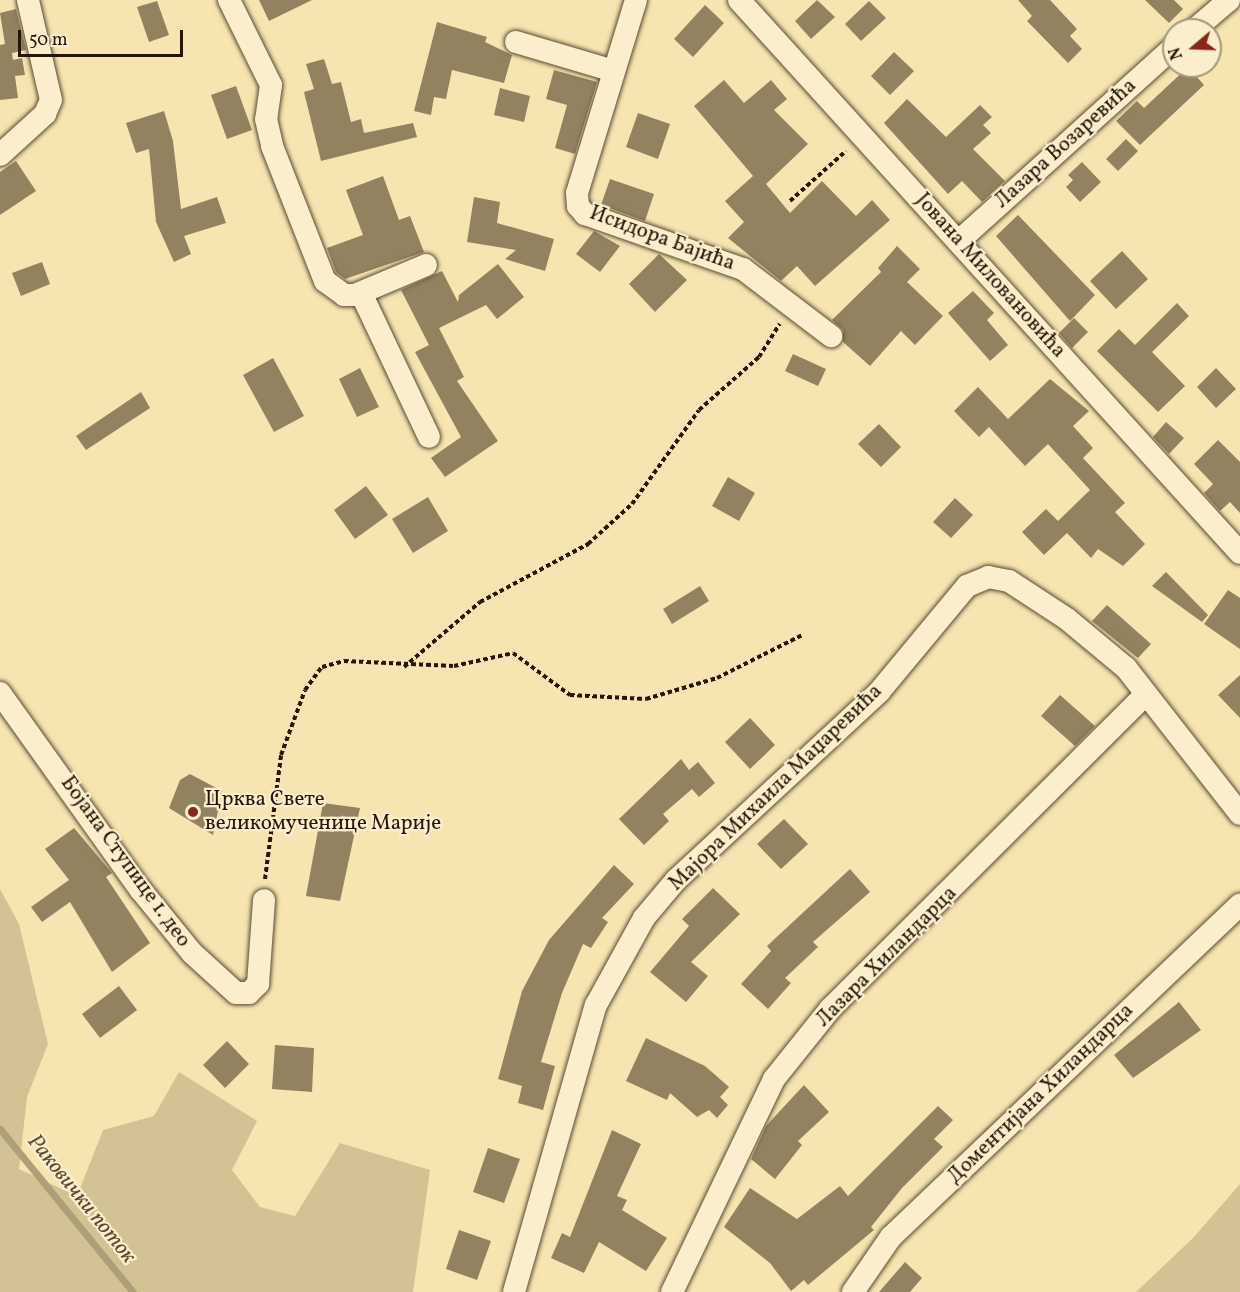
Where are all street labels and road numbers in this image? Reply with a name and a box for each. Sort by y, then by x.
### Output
street label: Лазара Возаревића [990,74,1142,214]
street label: Јована Миловановића [909,188,1071,364]
street label: Исидора Бајића [586,201,738,277]
street label: Мајора Михаила Маџаревића [664,679,888,897]
street label: Бојана Ступице 1. део [54,772,196,952]
street label: Лазара Хиландарца [811,881,963,1033]
street label: Доментијана Хиландарца [943,998,1139,1190]

